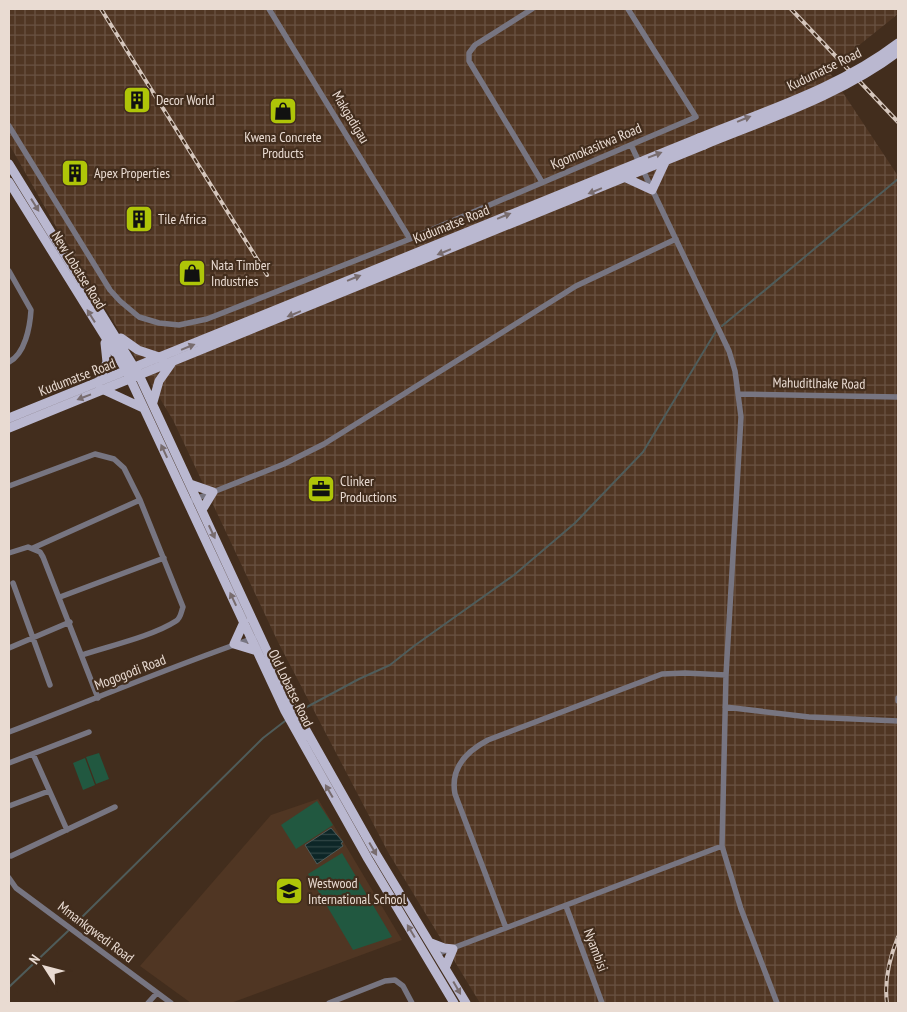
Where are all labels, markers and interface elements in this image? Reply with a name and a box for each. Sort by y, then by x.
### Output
street label: Kudumatse Road [784,43,864,95]
building icon: Decor World [122,85,152,115]
street label: Makgadigau [328,87,374,147]
place label: Decor World [156,91,215,109]
shop icon: Kwena Concrete Products [268,96,298,126]
one-way arrow [737,115,751,123]
street label: Kgomokasitwa Road [548,119,644,173]
place label: Kwena Concrete Products [244,128,322,162]
one-way arrow [648,151,663,159]
building icon: Apex Properties [60,158,90,188]
place label: Apex Properties [94,164,170,182]
one-way arrow [587,187,602,195]
one-way arrow [30,198,39,211]
street label: Kudumatse Road [410,201,492,247]
building icon: Tile Africa [124,204,154,234]
place label: Tile Africa [158,210,207,228]
one-way arrow [497,212,512,220]
street label: New Lobatse Road [48,228,110,312]
one-way arrow [437,249,451,257]
place label: Nata Timber Industries [211,256,270,290]
shop icon: Nata Timber Industries [177,258,207,288]
one-way arrow [347,274,361,282]
one-way arrow [87,309,96,323]
one-way arrow [287,310,301,318]
one-way arrow [181,343,195,351]
street label: Kudumatse Road [36,354,118,400]
street label: Mahuditlhake Road [773,373,865,393]
one-way arrow [76,393,91,401]
one-way arrow [160,444,168,459]
place label: Clinker Productions [340,472,397,506]
office icon: Clinker Productions [306,474,336,504]
one-way arrow [208,525,216,539]
one-way arrow [229,592,237,606]
street label: Old Lobatse Road [264,646,318,730]
street label: Mogogodi Road [92,650,168,694]
one-way arrow [325,784,334,797]
one-way arrow [369,843,378,856]
place label: Westwood International School [308,874,407,908]
school or university icon: Westwood International School [274,876,304,906]
street label: Mmankgwedi Road [54,897,138,967]
one-way arrow [407,924,416,938]
street label: Nyambisi [580,926,612,974]
north arrow [20,942,70,992]
text: N [25,951,44,968]
one-way arrow [453,981,461,996]

